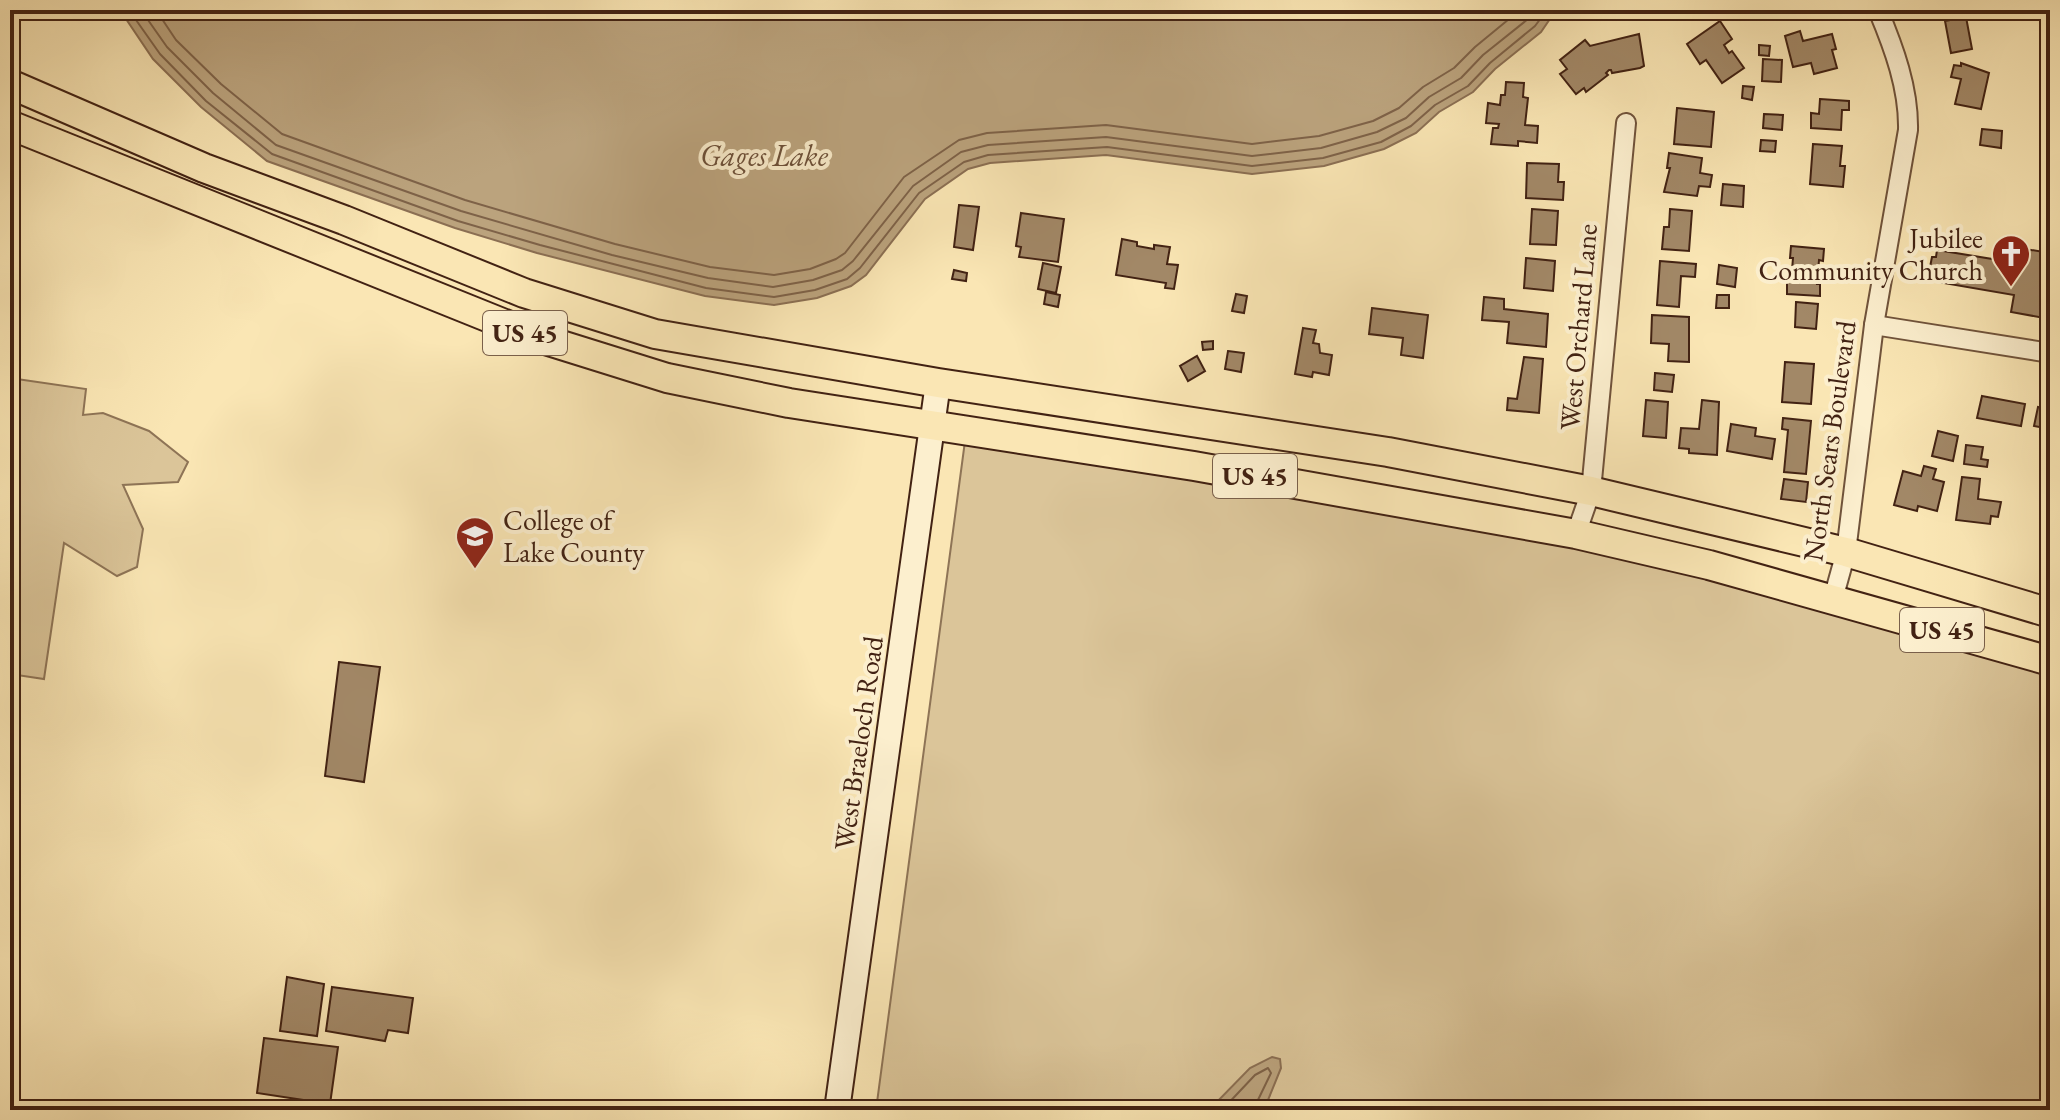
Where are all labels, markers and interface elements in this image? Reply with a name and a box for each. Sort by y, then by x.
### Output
water label: Gages Lake [700,136,829,175]
place label: Jubilee Community Church [1758,220,1983,288]
street label: West Orchard Lane [1551,222,1605,432]
church icon: Jubilee Community Church [1990,233,2032,288]
road number: US 45 [483,311,567,355]
street label: North Sears Boulevard [1794,318,1864,564]
road number: US 45 [1213,454,1297,498]
place label: College of Lake County [503,502,645,570]
school or university icon: College of Lake County [454,515,496,570]
road number: US 45 [1900,608,1984,652]
street label: West Braeloch Road [825,633,891,852]

